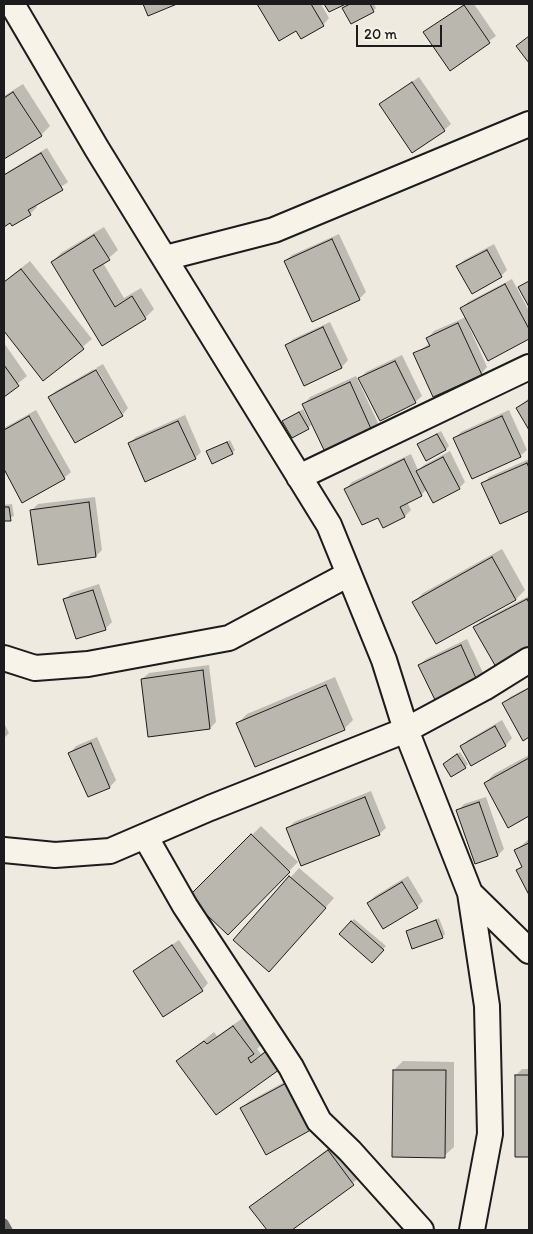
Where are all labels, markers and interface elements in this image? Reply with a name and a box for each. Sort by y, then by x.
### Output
scale bar [358,15,444,47]
text: 20 m [364,25,397,43]

